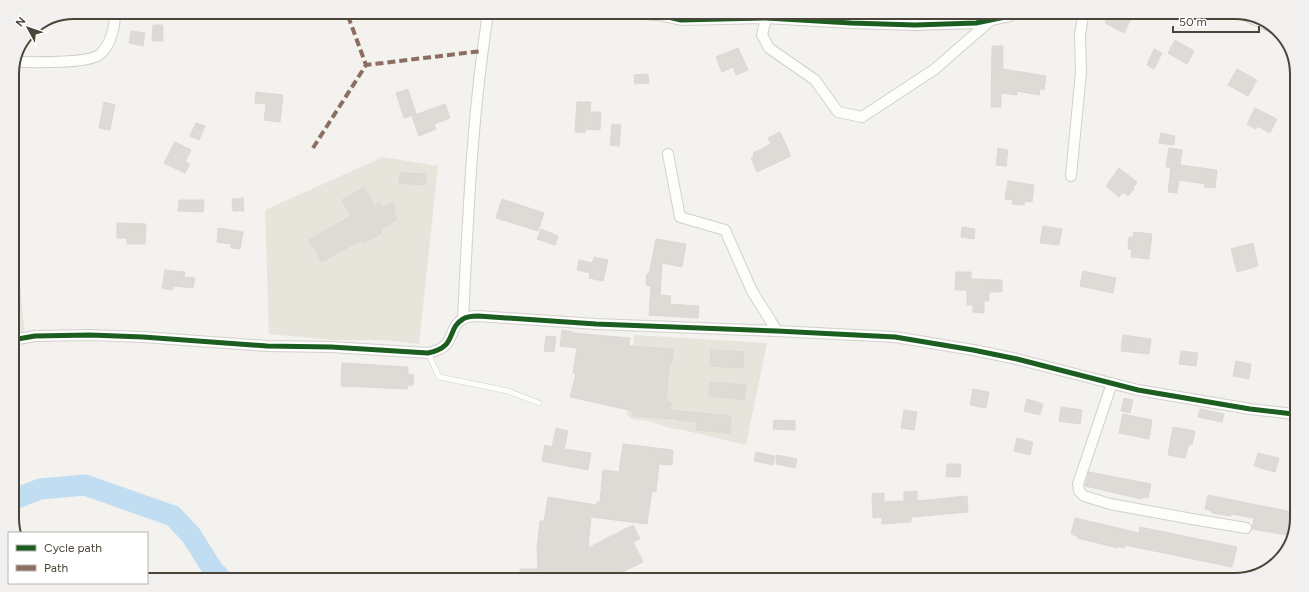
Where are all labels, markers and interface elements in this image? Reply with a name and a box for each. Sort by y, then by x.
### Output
north arrow [8,8,48,48]
scale bar [1173,8,1259,34]
text: N [13,14,28,29]
text: 50 m [1179,15,1207,29]
legend [8,532,148,584]
text: Cycle path [44,541,102,555]
text: Path [44,561,68,575]

